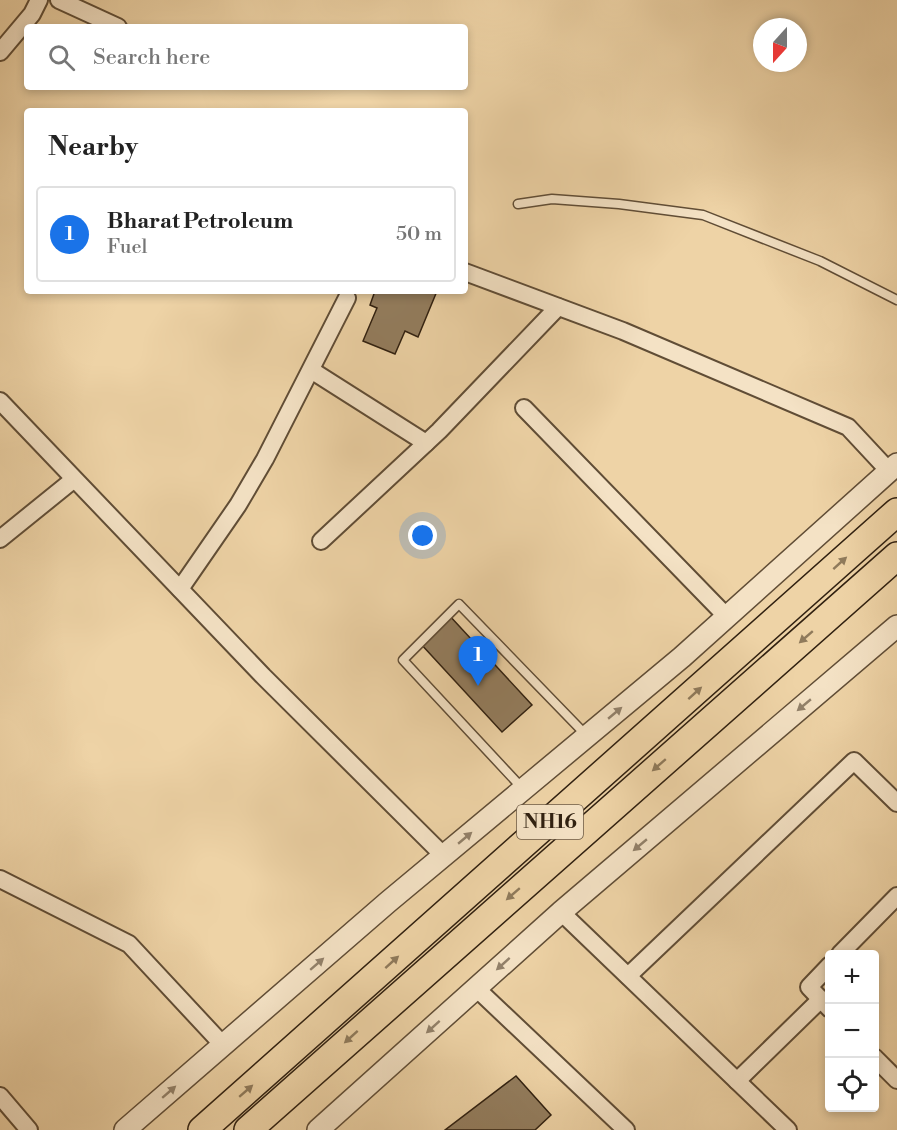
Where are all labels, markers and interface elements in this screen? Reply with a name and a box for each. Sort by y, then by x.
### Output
north arrow [753,18,807,72]
search box [24,24,468,90]
icon: search [45,41,78,74]
text: Search here [93,44,210,71]
text: Nearby [48,131,138,163]
text: Bharat Petroleum [107,208,293,235]
text: 1 [65,222,74,247]
text: 50 m [396,222,442,247]
text: Fuel [107,235,147,260]
your location [408,521,437,550]
one-way arrow [832,557,847,570]
one-way arrow [798,630,814,643]
pin: 1 [458,636,498,686]
one-way arrow [687,686,702,700]
one-way arrow [797,698,812,711]
one-way arrow [607,707,622,720]
one-way arrow [652,758,667,771]
road number: NH16 [517,805,583,839]
one-way arrow [457,832,472,845]
one-way arrow [633,838,648,851]
one-way arrow [506,887,521,900]
map controls [825,950,879,1112]
button: + [825,950,879,1004]
one-way arrow [384,956,399,969]
one-way arrow [496,957,511,970]
one-way arrow [309,958,324,971]
button: − [825,1004,879,1058]
one-way arrow [426,1020,441,1033]
one-way arrow [344,1030,359,1043]
button: locate [825,1058,879,1112]
one-way arrow [238,1085,253,1098]
one-way arrow [161,1086,176,1099]

